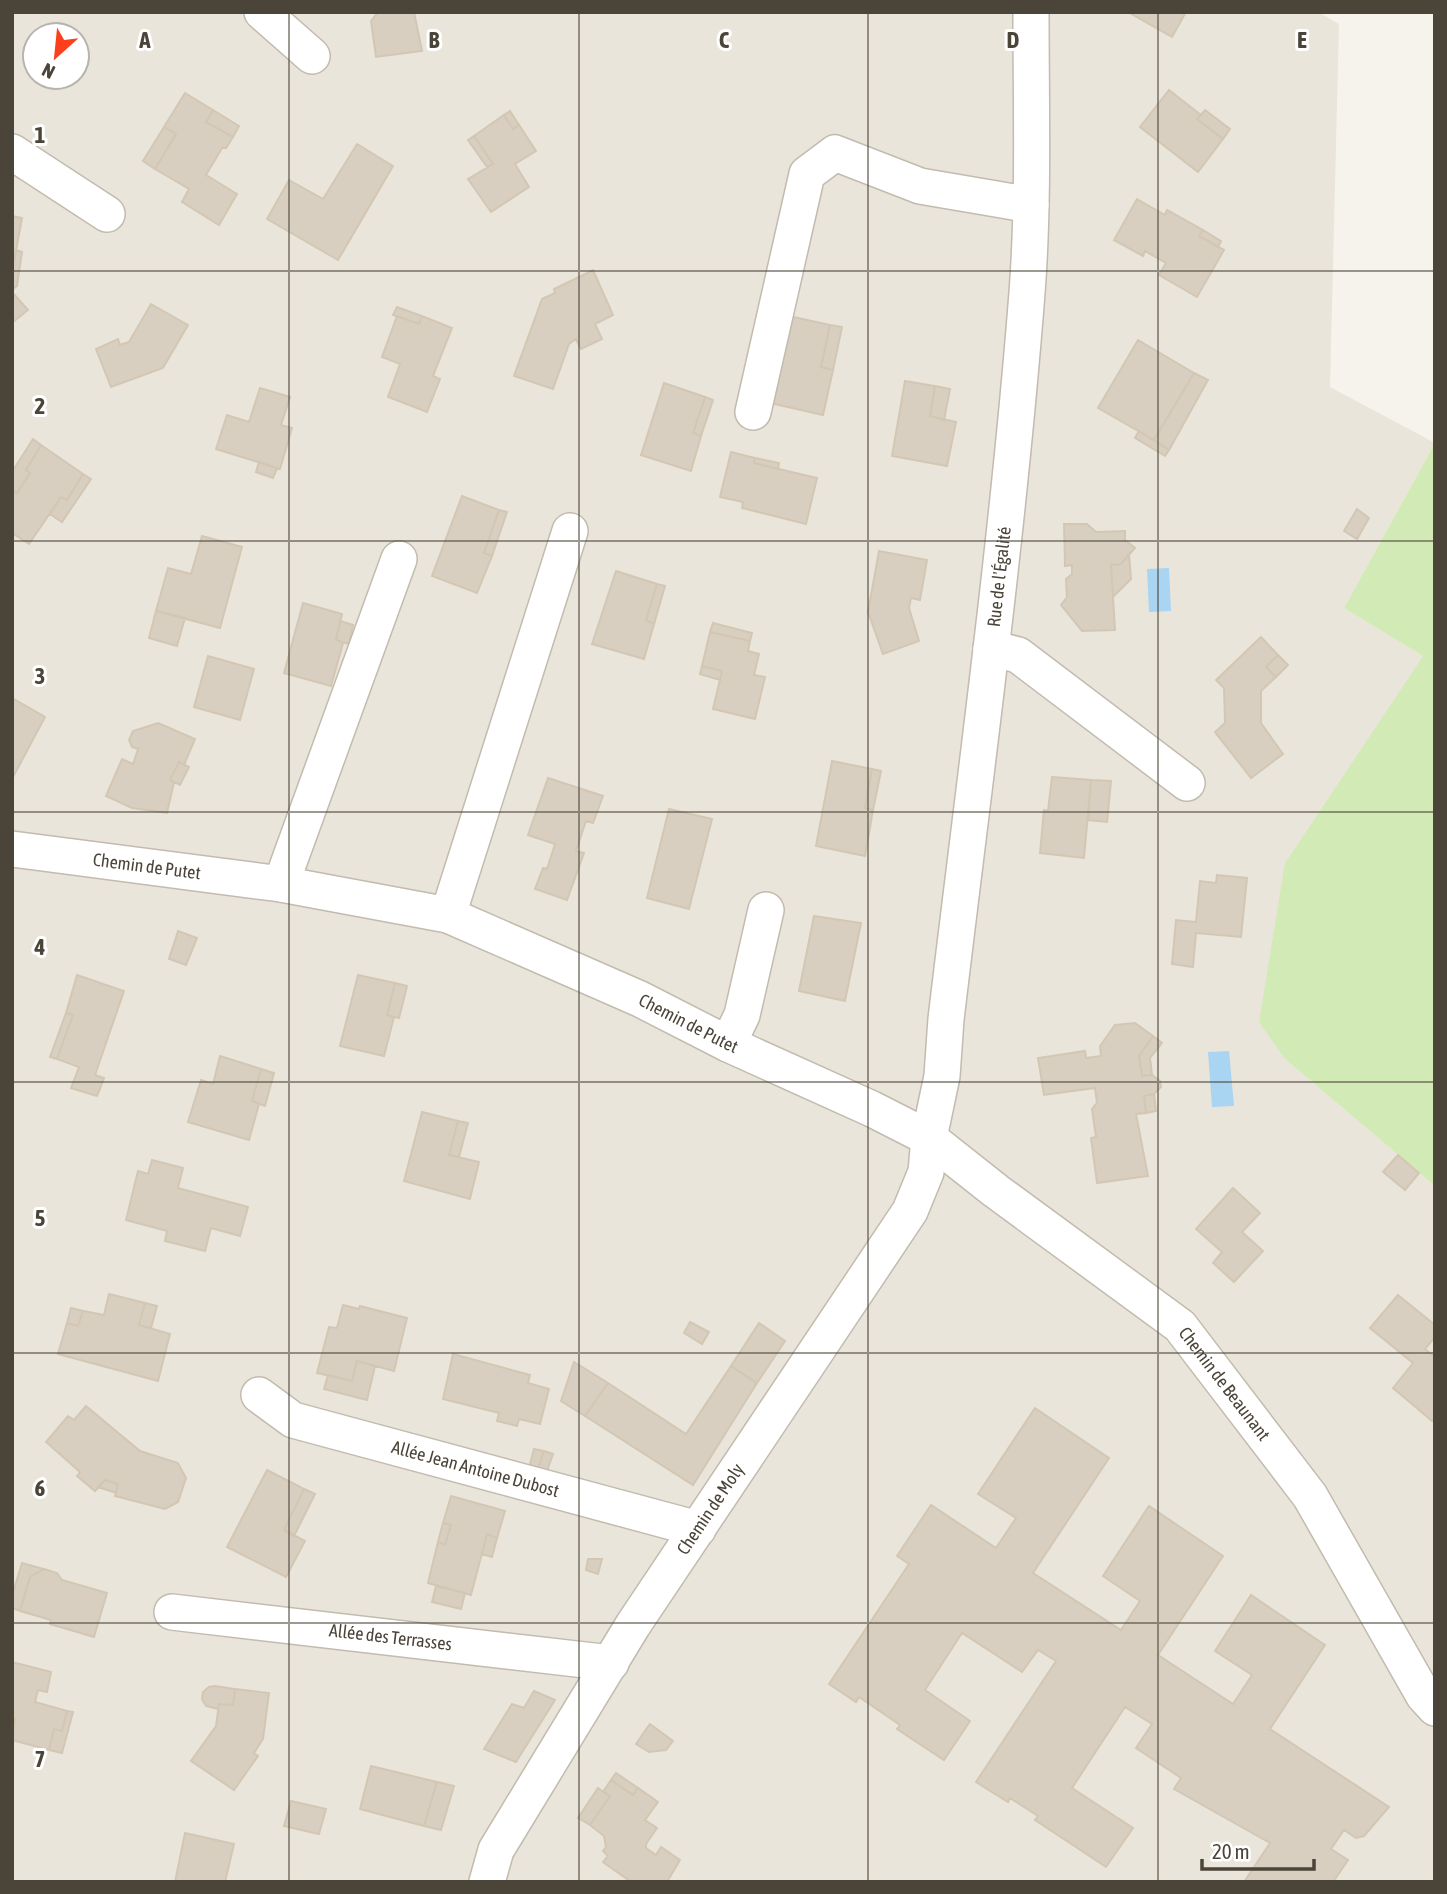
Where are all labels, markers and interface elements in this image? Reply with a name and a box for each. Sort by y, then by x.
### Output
north arrow [21,21,91,91]
text: A [138,27,151,53]
text: B [429,27,440,53]
text: C [719,27,730,53]
text: D [1007,27,1020,53]
text: E [1297,27,1307,53]
text: N [38,59,58,83]
text: 1 [35,122,46,148]
text: 2 [35,393,45,419]
street label: Rue de l'Égalité [983,525,1015,628]
text: 3 [35,663,45,689]
street label: Chemin de Putet [92,849,202,883]
text: 4 [34,934,46,960]
street label: Chemin de Putet [636,989,741,1057]
text: 5 [35,1205,46,1231]
street label: Chemin de Beaunant [1175,1323,1275,1445]
street label: Allée Jean Antoine Dubost [389,1436,561,1501]
street label: Chemin de Moly [672,1459,748,1558]
text: 6 [35,1475,46,1501]
street label: Allée des Terrasses [328,1619,453,1654]
text: 7 [35,1746,45,1772]
scale bar [1202,1828,1314,1872]
text: 20 m [1212,1839,1250,1863]

